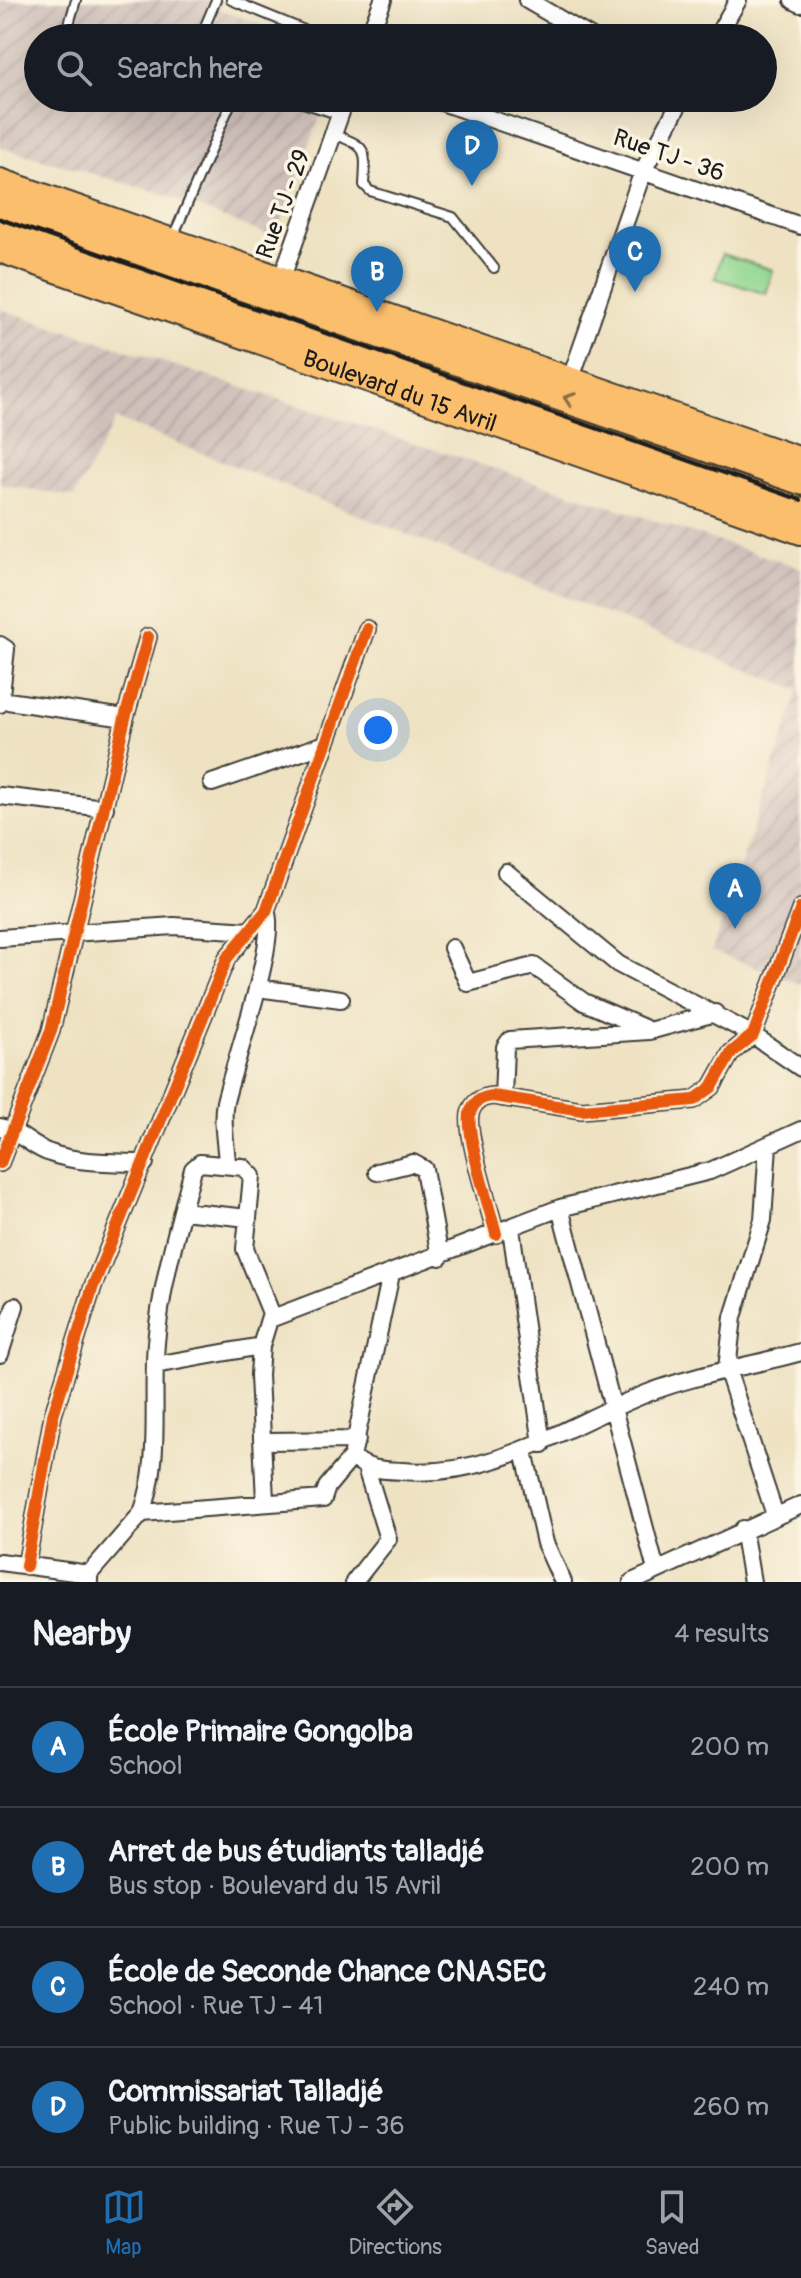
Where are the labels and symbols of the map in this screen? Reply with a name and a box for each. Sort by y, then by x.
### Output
pin: D [446,120,498,186]
street label: Rue TJ - 36 [609,123,728,188]
street label: Rue TJ - 29 [250,146,317,263]
pin: C [609,226,661,292]
pin: B [351,246,403,312]
street label: Boulevard du 15 Avril [299,344,501,439]
one-way arrow [562,393,576,409]
your location [358,710,398,750]
pin: A [709,863,761,929]

